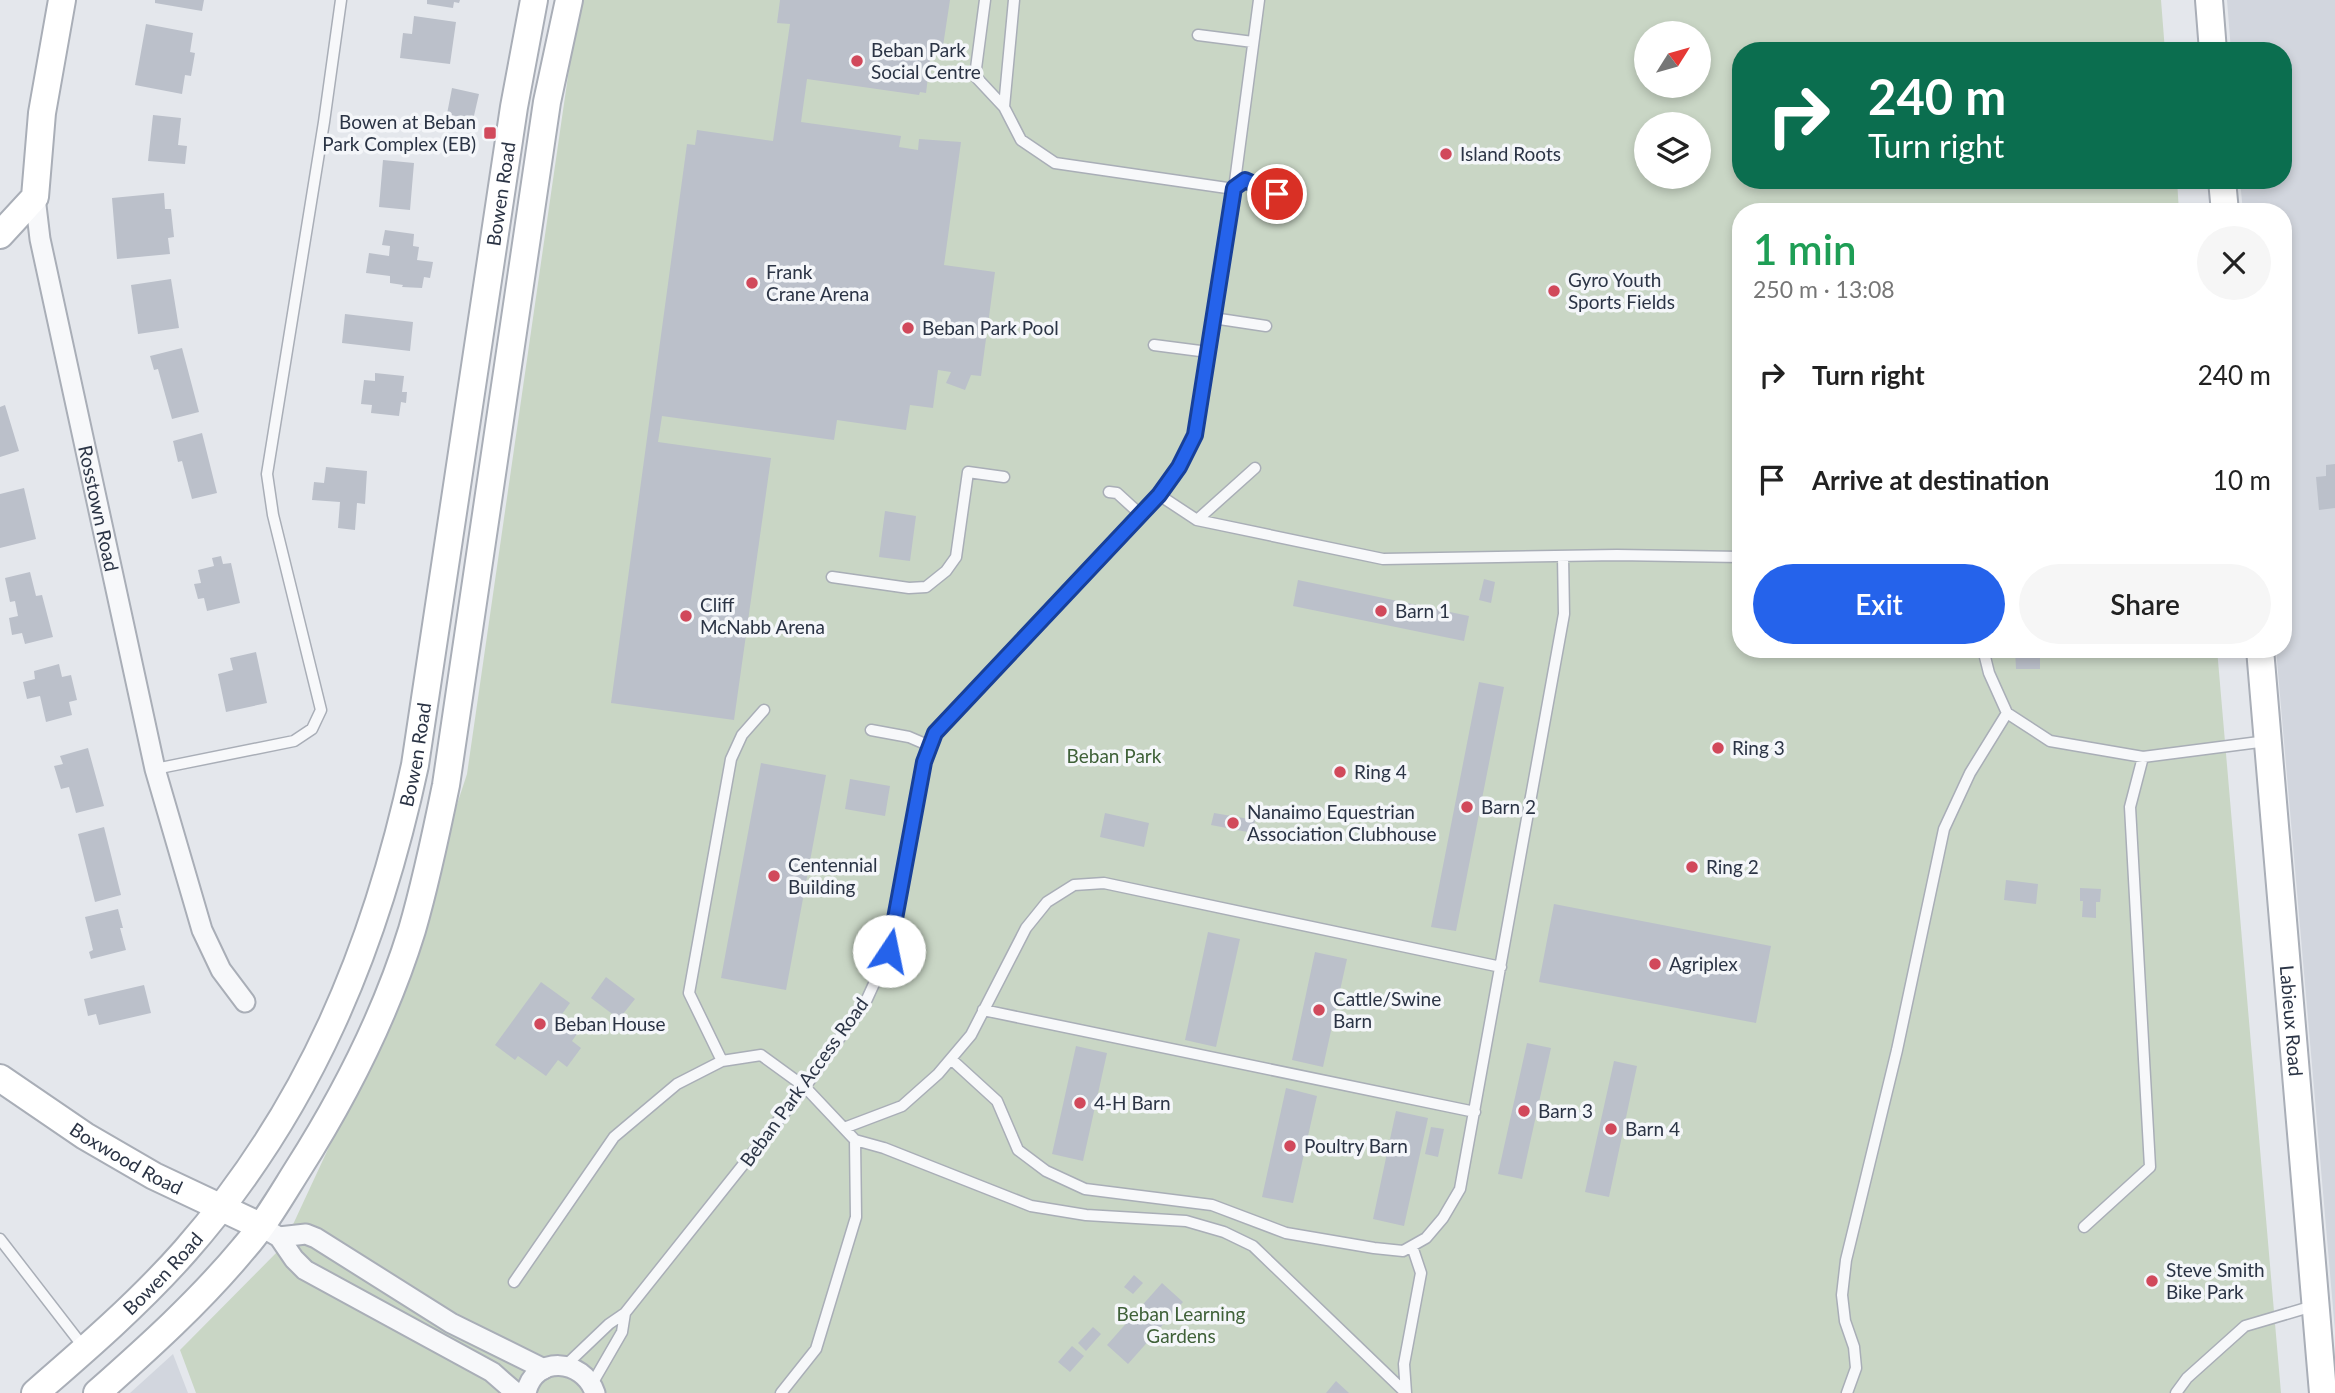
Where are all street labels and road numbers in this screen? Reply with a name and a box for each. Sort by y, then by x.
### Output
street label: Bowen Road [481,140,520,248]
street label: Rosstown Road [74,443,124,574]
street label: Bowen Road [394,701,435,809]
street label: Labieux Road [2276,964,2308,1077]
street label: Beban Park Access Road [735,993,873,1171]
street label: Boxwood Road [66,1117,187,1199]
street label: Bowen Road [118,1227,207,1319]

